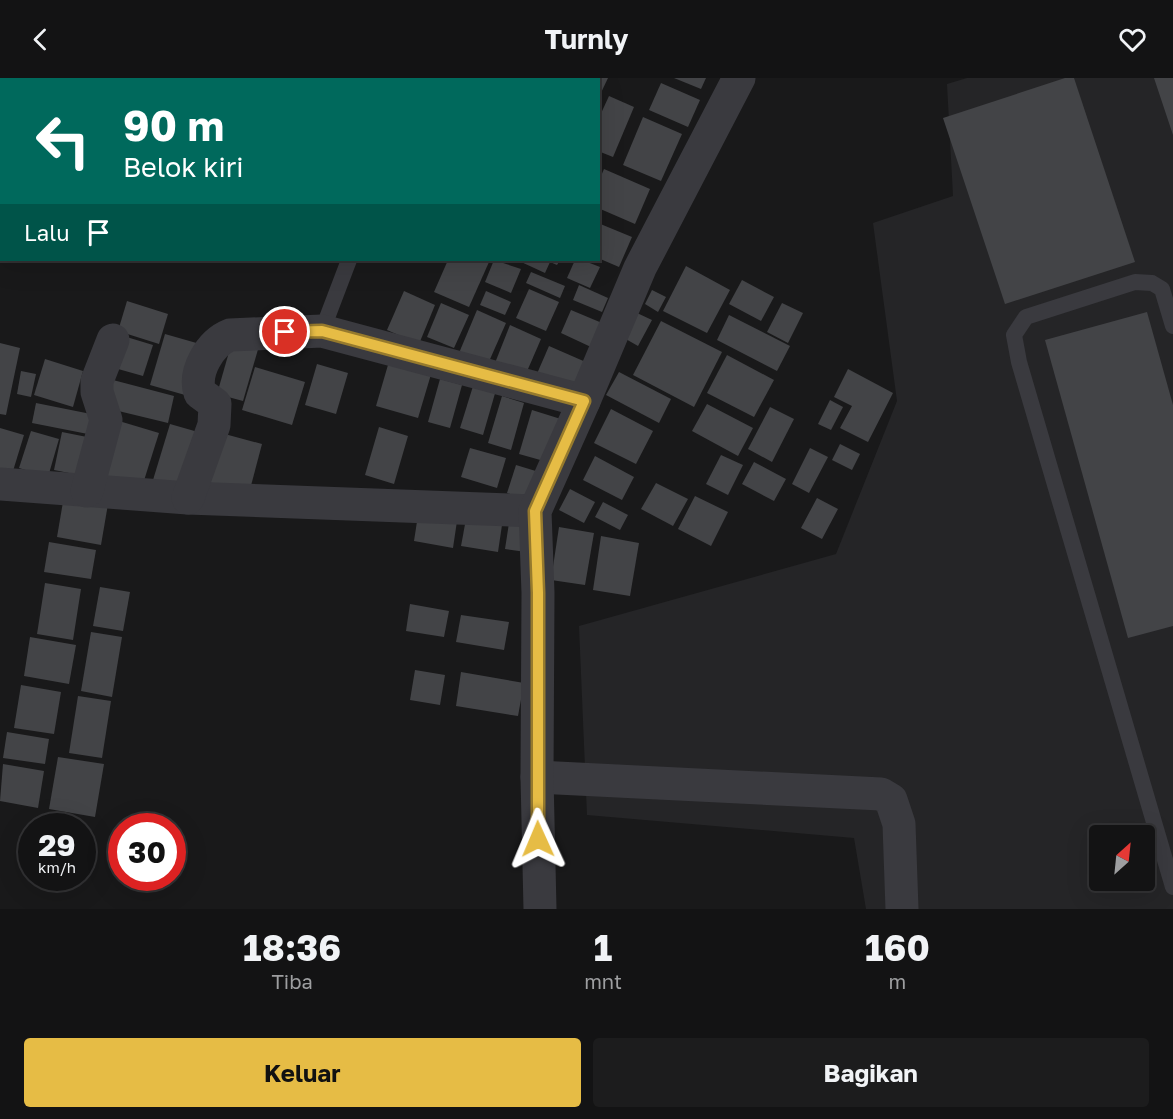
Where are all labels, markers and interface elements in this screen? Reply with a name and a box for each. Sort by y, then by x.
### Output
icon: back [24,23,57,56]
text: Turnly [544,23,629,55]
icon: heart [1116,23,1149,56]
text: 90 m [123,100,224,150]
icon: left [24,102,102,180]
text: Belok kiri [123,151,244,183]
icon: arrive [82,216,115,249]
text: Lalu [24,219,70,246]
pin [259,306,310,357]
icon: arrive [268,315,301,348]
position arrow [506,807,570,871]
speed limit sign: 30 [108,813,186,891]
north arrow [1089,825,1155,891]
map controls [1089,825,1155,891]
text: 29 [38,827,76,863]
text: km/h [38,858,76,876]
text: 18:36 [243,926,341,969]
text: 1 [594,926,612,969]
text: 160 [865,926,930,969]
text: Tiba [271,969,313,993]
text: mnt [584,969,622,993]
text: m [889,969,906,993]
button: Keluar [24,1038,581,1107]
button: Bagikan [593,1038,1149,1107]

